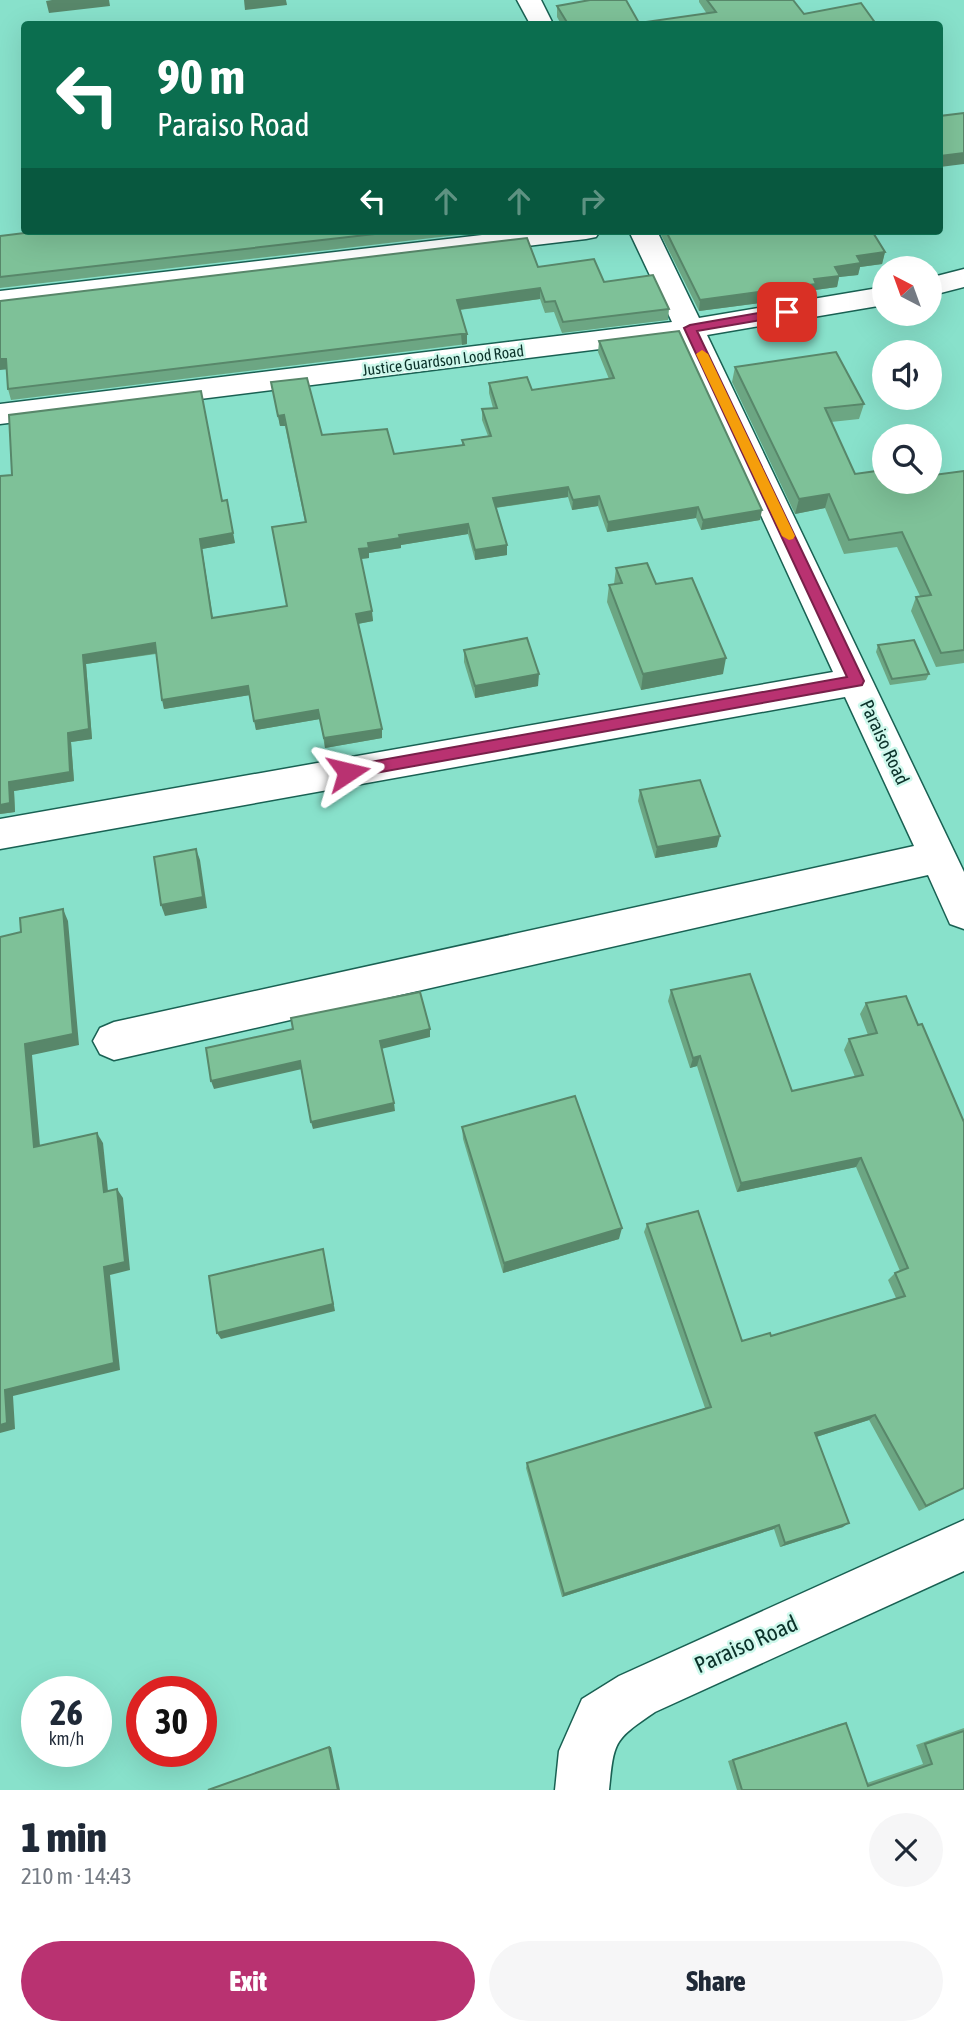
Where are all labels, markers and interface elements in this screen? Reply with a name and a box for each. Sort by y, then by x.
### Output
text: 90 m [157,48,245,104]
icon: left [42,49,133,140]
text: Paraiso Road [157,106,310,143]
icon: left [354,182,392,220]
icon: ahead [427,182,465,220]
icon: ahead [500,182,538,220]
icon: right [573,182,611,220]
north arrow [872,256,942,326]
map controls [872,256,942,494]
pin [757,282,817,342]
icon: arrive [768,293,806,331]
button: sound [872,340,942,410]
street label: Justice Guardson Lood Road [361,341,525,379]
button: search [872,424,942,494]
street label: Paraiso Road [856,696,914,788]
position arrow [311,735,385,809]
street label: Paraiso Road [691,1610,801,1678]
speed limit sign: 30 [126,1676,217,1767]
text: 26 [50,1692,83,1732]
text: km/h [49,1728,84,1749]
text: 1 min [21,1813,107,1861]
button: close [869,1813,943,1887]
text: 210 m · 14:43 [21,1863,132,1889]
button: Exit [21,1941,475,2021]
button: Share [489,1941,943,2021]

